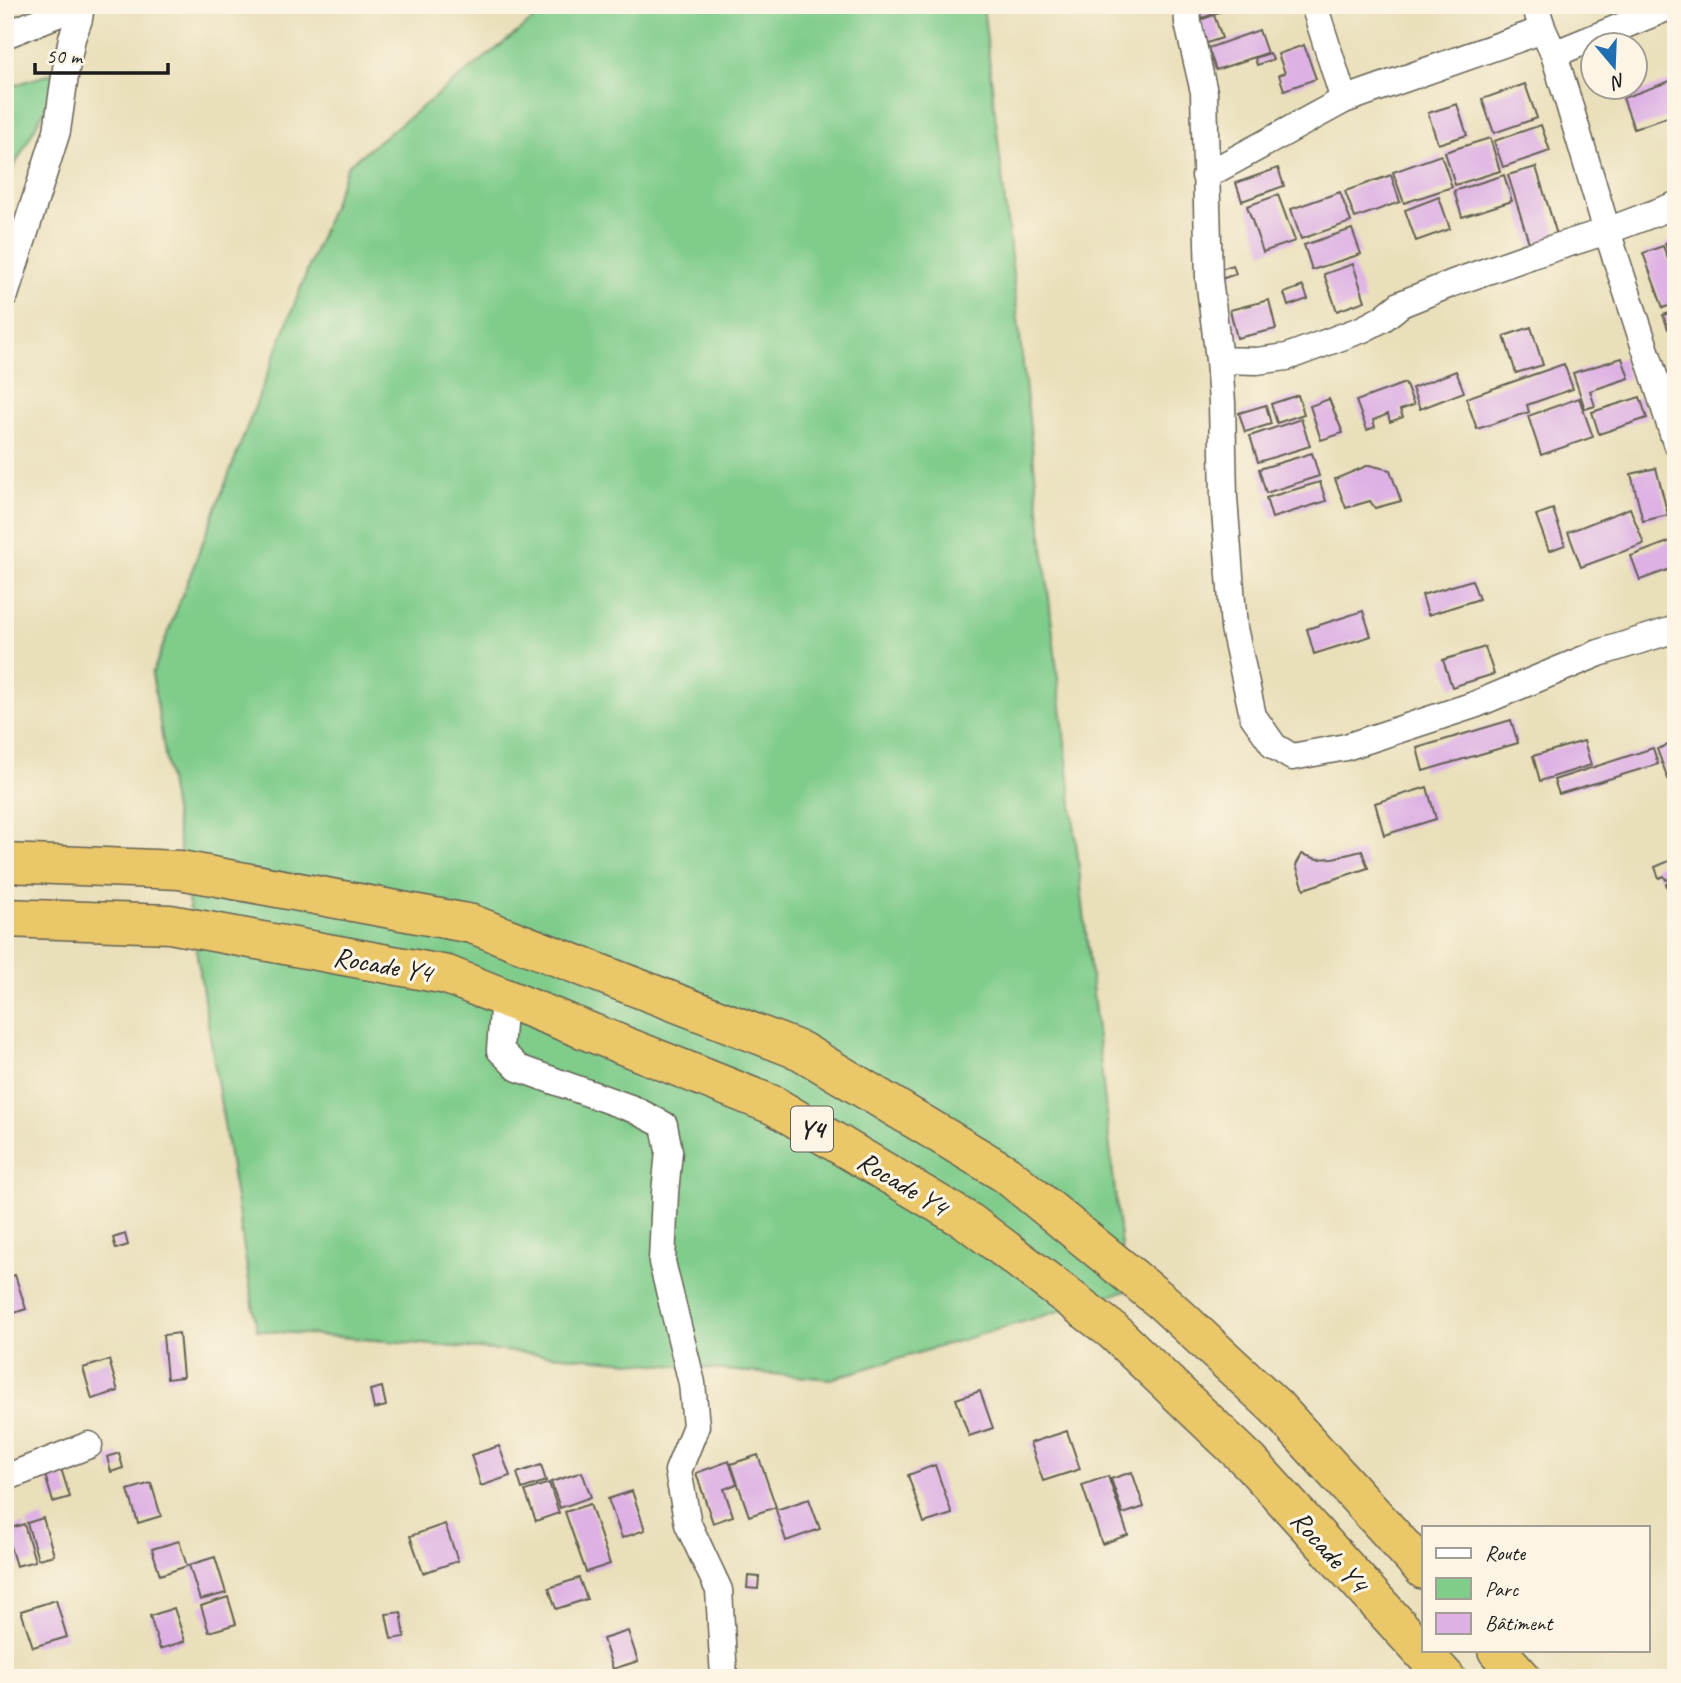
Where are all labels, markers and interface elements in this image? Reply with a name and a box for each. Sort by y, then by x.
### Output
scale bar [35,32,168,76]
north arrow [1580,32,1650,102]
text: 50 m [46,43,84,69]
text: N [1607,68,1629,95]
street label: Rocade Y4 [331,939,437,991]
road number: Y4 [791,1106,833,1152]
street label: Rocade Y4 [851,1143,956,1225]
street label: Rocade Y4 [1283,1503,1377,1602]
legend [1422,1526,1650,1652]
text: Route [1485,1540,1526,1566]
text: Parc [1485,1576,1520,1602]
text: Bâtiment [1485,1610,1554,1636]

